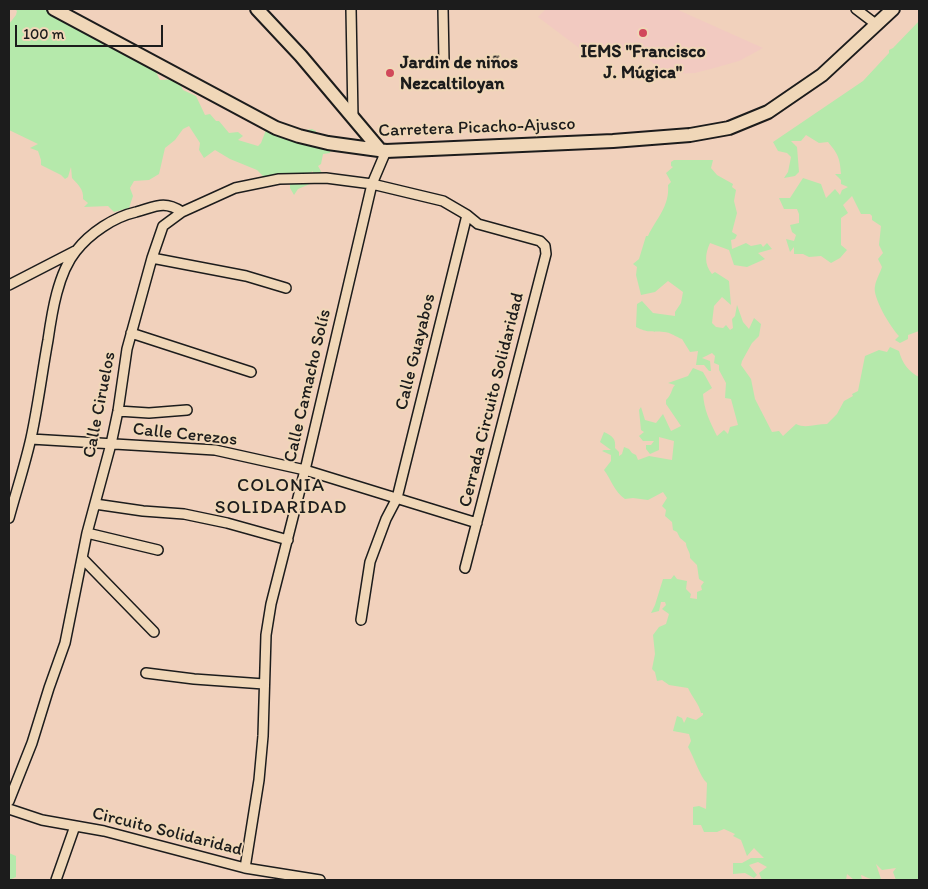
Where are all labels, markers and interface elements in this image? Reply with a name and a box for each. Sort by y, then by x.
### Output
scale bar [18,15,165,47]
text: 100 m [23,25,64,43]
marker: IEMS "Francisco J. Múgica" [637,27,649,39]
place label: IEMS "Francisco J. Múgica" [580,41,706,84]
place label: Jardin de niños Nezcaltiloyan [400,52,518,94]
marker: Jardin de niños Nezcaltiloyan [384,67,396,79]
street label: Carretera Picacho-Ajusco [378,114,576,142]
street label: Calle Guayabos [391,291,441,413]
street label: Cerrada Circuito Solidaridad [455,291,529,509]
street label: Calle Camacho Solís [280,307,336,465]
street label: Calle Ciruelos [79,350,121,460]
street label: Calle Cerezos [132,419,238,451]
district label: COLONIA SOLIDARIDAD [215,475,347,519]
street label: Circuito Solidaridad [90,803,244,861]

